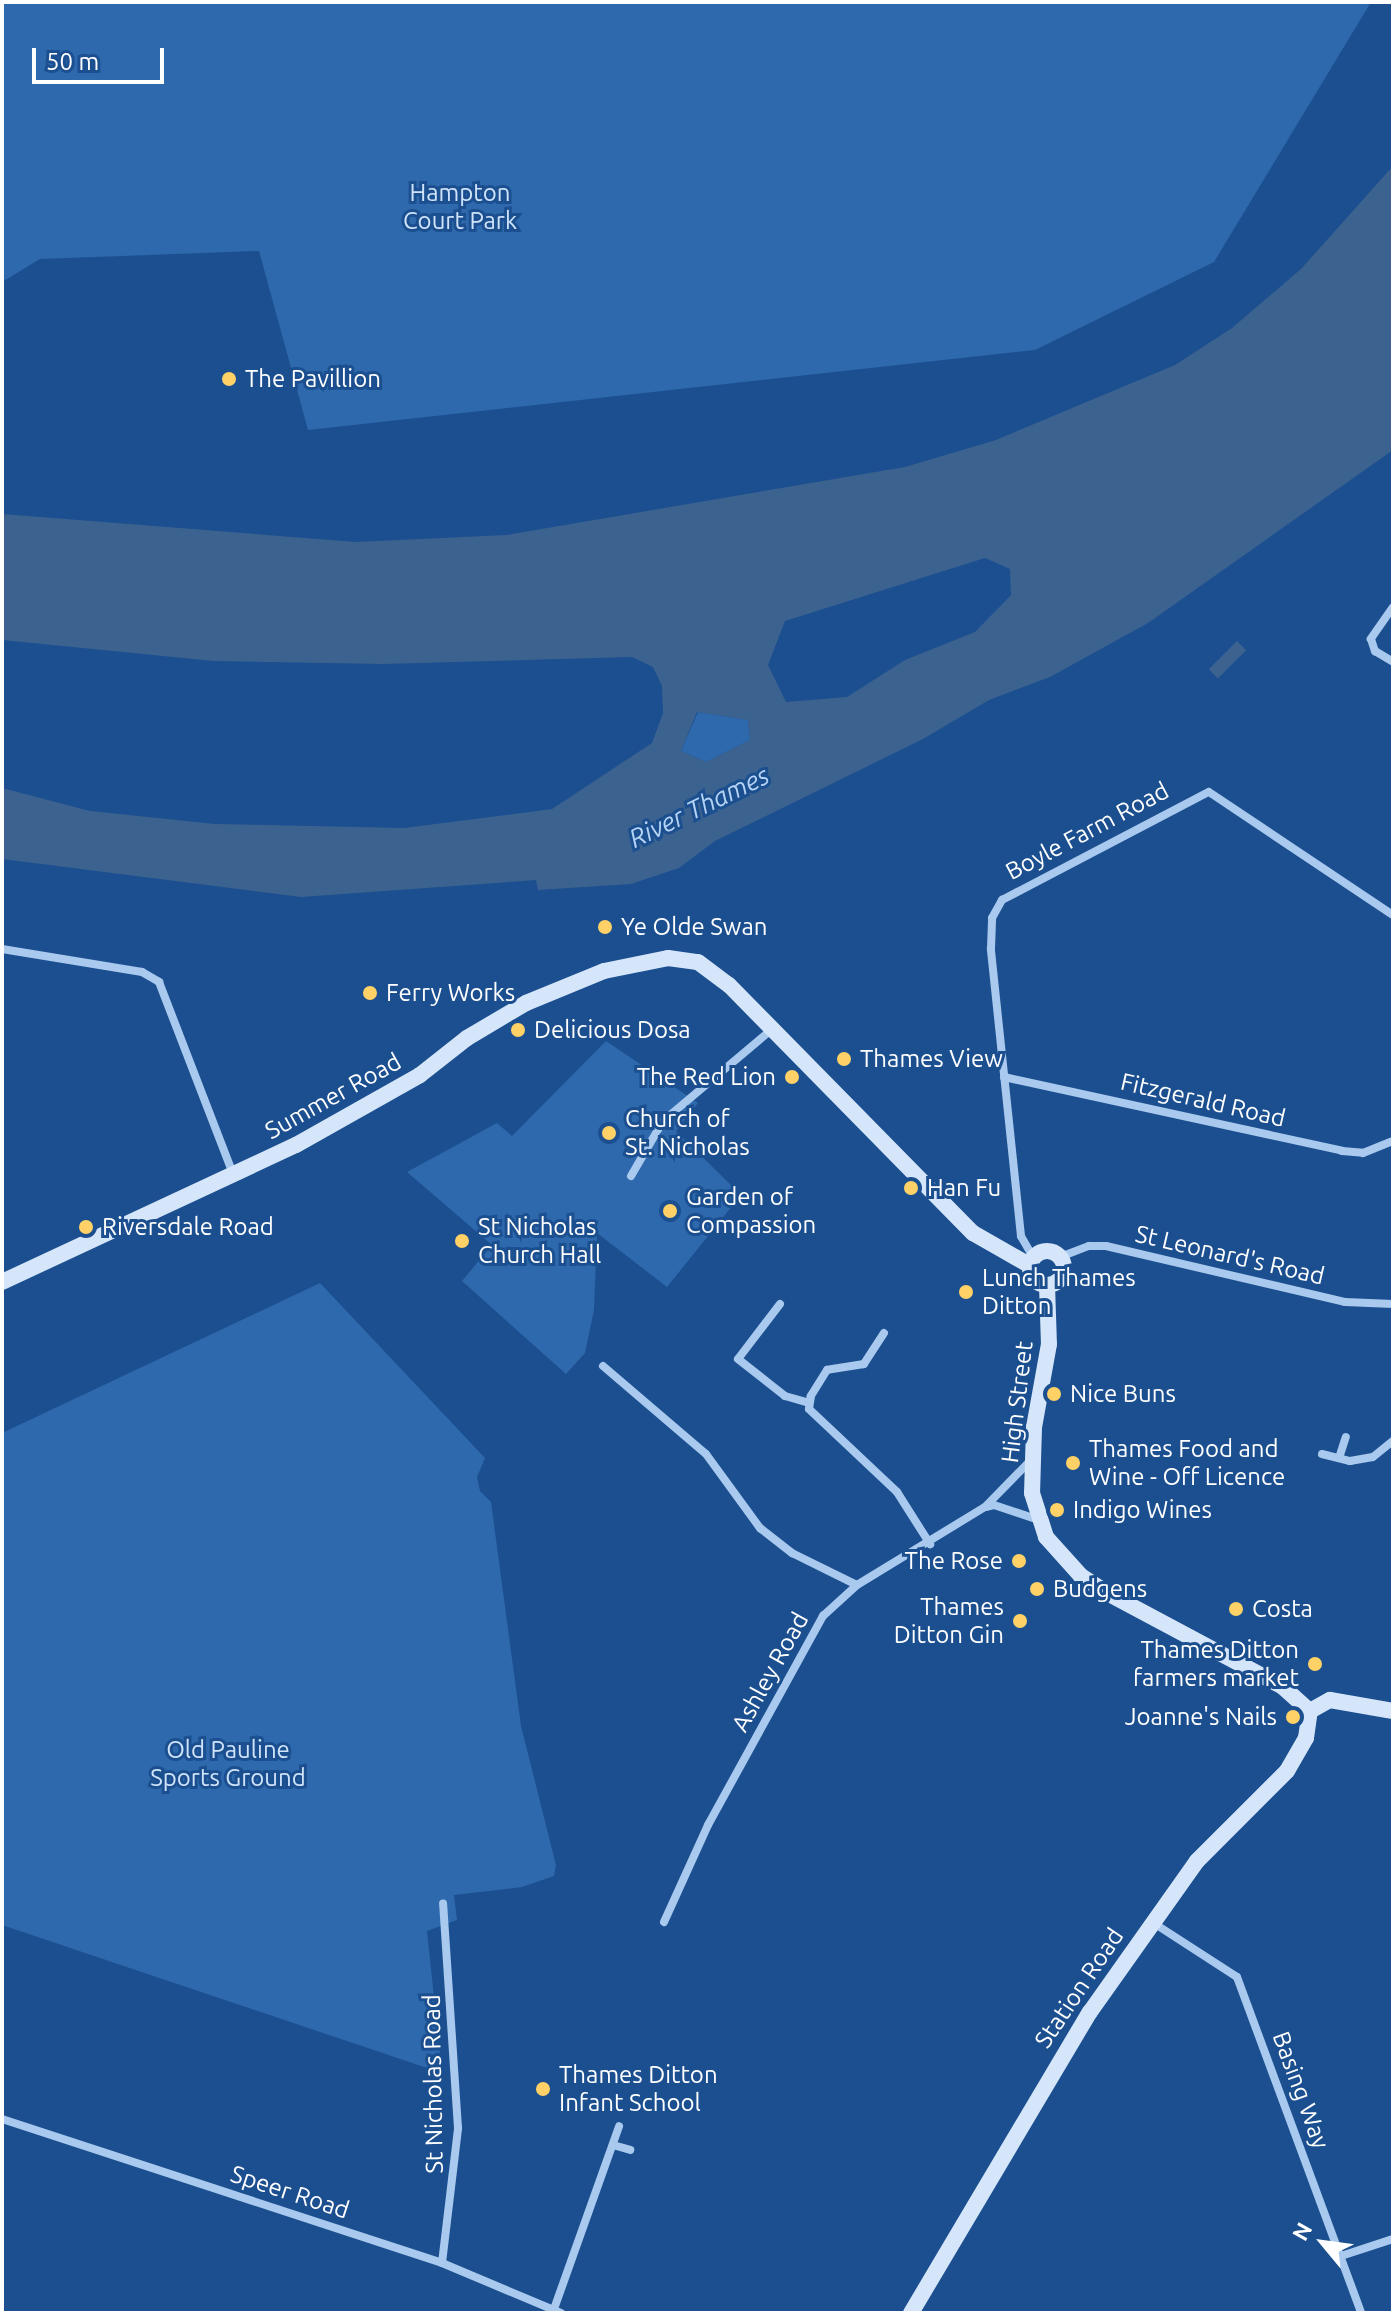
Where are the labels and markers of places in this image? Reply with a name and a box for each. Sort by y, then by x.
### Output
place label: The Pavillion [245,365,381,393]
marker: The Pavillion [220,370,238,388]
place label: Ye Olde Swan [621,913,767,941]
marker: Ye Olde Swan [596,918,614,936]
place label: Ferry Works [386,979,515,1007]
marker: Ferry Works [361,984,379,1002]
place label: Delicious Dosa [534,1016,691,1044]
marker: Delicious Dosa [509,1021,527,1039]
place label: Thames View [860,1045,1003,1073]
marker: Thames View [835,1050,853,1068]
place label: The Red Lion [637,1063,776,1091]
marker: The Red Lion [783,1068,801,1086]
place label: Church of St. Nicholas [625,1105,750,1161]
marker: Church of St. Nicholas [600,1124,618,1142]
place label: Han Fu [927,1174,1001,1202]
marker: Han Fu [902,1179,920,1197]
place label: Garden of Compassion [686,1183,816,1239]
marker: Garden of Compassion [661,1202,679,1220]
place label: Riversdale Road [102,1213,274,1241]
place label: St Nicholas Church Hall [478,1213,601,1269]
marker: Riversdale Road [77,1218,95,1236]
marker: St Nicholas Church Hall [453,1232,471,1250]
place label: Lunch Thames Ditton [982,1264,1136,1320]
marker: Lunch Thames Ditton [957,1283,975,1301]
place label: Nice Buns [1070,1380,1176,1408]
marker: Nice Buns [1045,1385,1063,1403]
place label: Thames Food and Wine - Off Licence [1089,1435,1285,1491]
marker: Thames Food and Wine - Off Licence [1064,1454,1082,1472]
place label: Indigo Wines [1073,1496,1212,1524]
marker: Indigo Wines [1048,1501,1066,1519]
place label: The Rose [905,1547,1003,1575]
marker: The Rose [1010,1552,1028,1570]
place label: Budgens [1053,1575,1147,1603]
marker: Budgens [1028,1580,1046,1598]
place label: Thames Ditton Gin [894,1593,1004,1649]
place label: Costa [1252,1595,1313,1623]
marker: Costa [1227,1600,1245,1618]
marker: Thames Ditton Gin [1011,1612,1029,1630]
place label: Thames Ditton farmers market [1133,1636,1299,1692]
marker: Thames Ditton farmers market [1306,1655,1324,1673]
place label: Joanne's Nails [1125,1703,1277,1731]
marker: Joanne's Nails [1284,1708,1302,1726]
place label: Thames Ditton Infant School [559,2061,718,2117]
marker: Thames Ditton Infant School [534,2080,552,2098]

